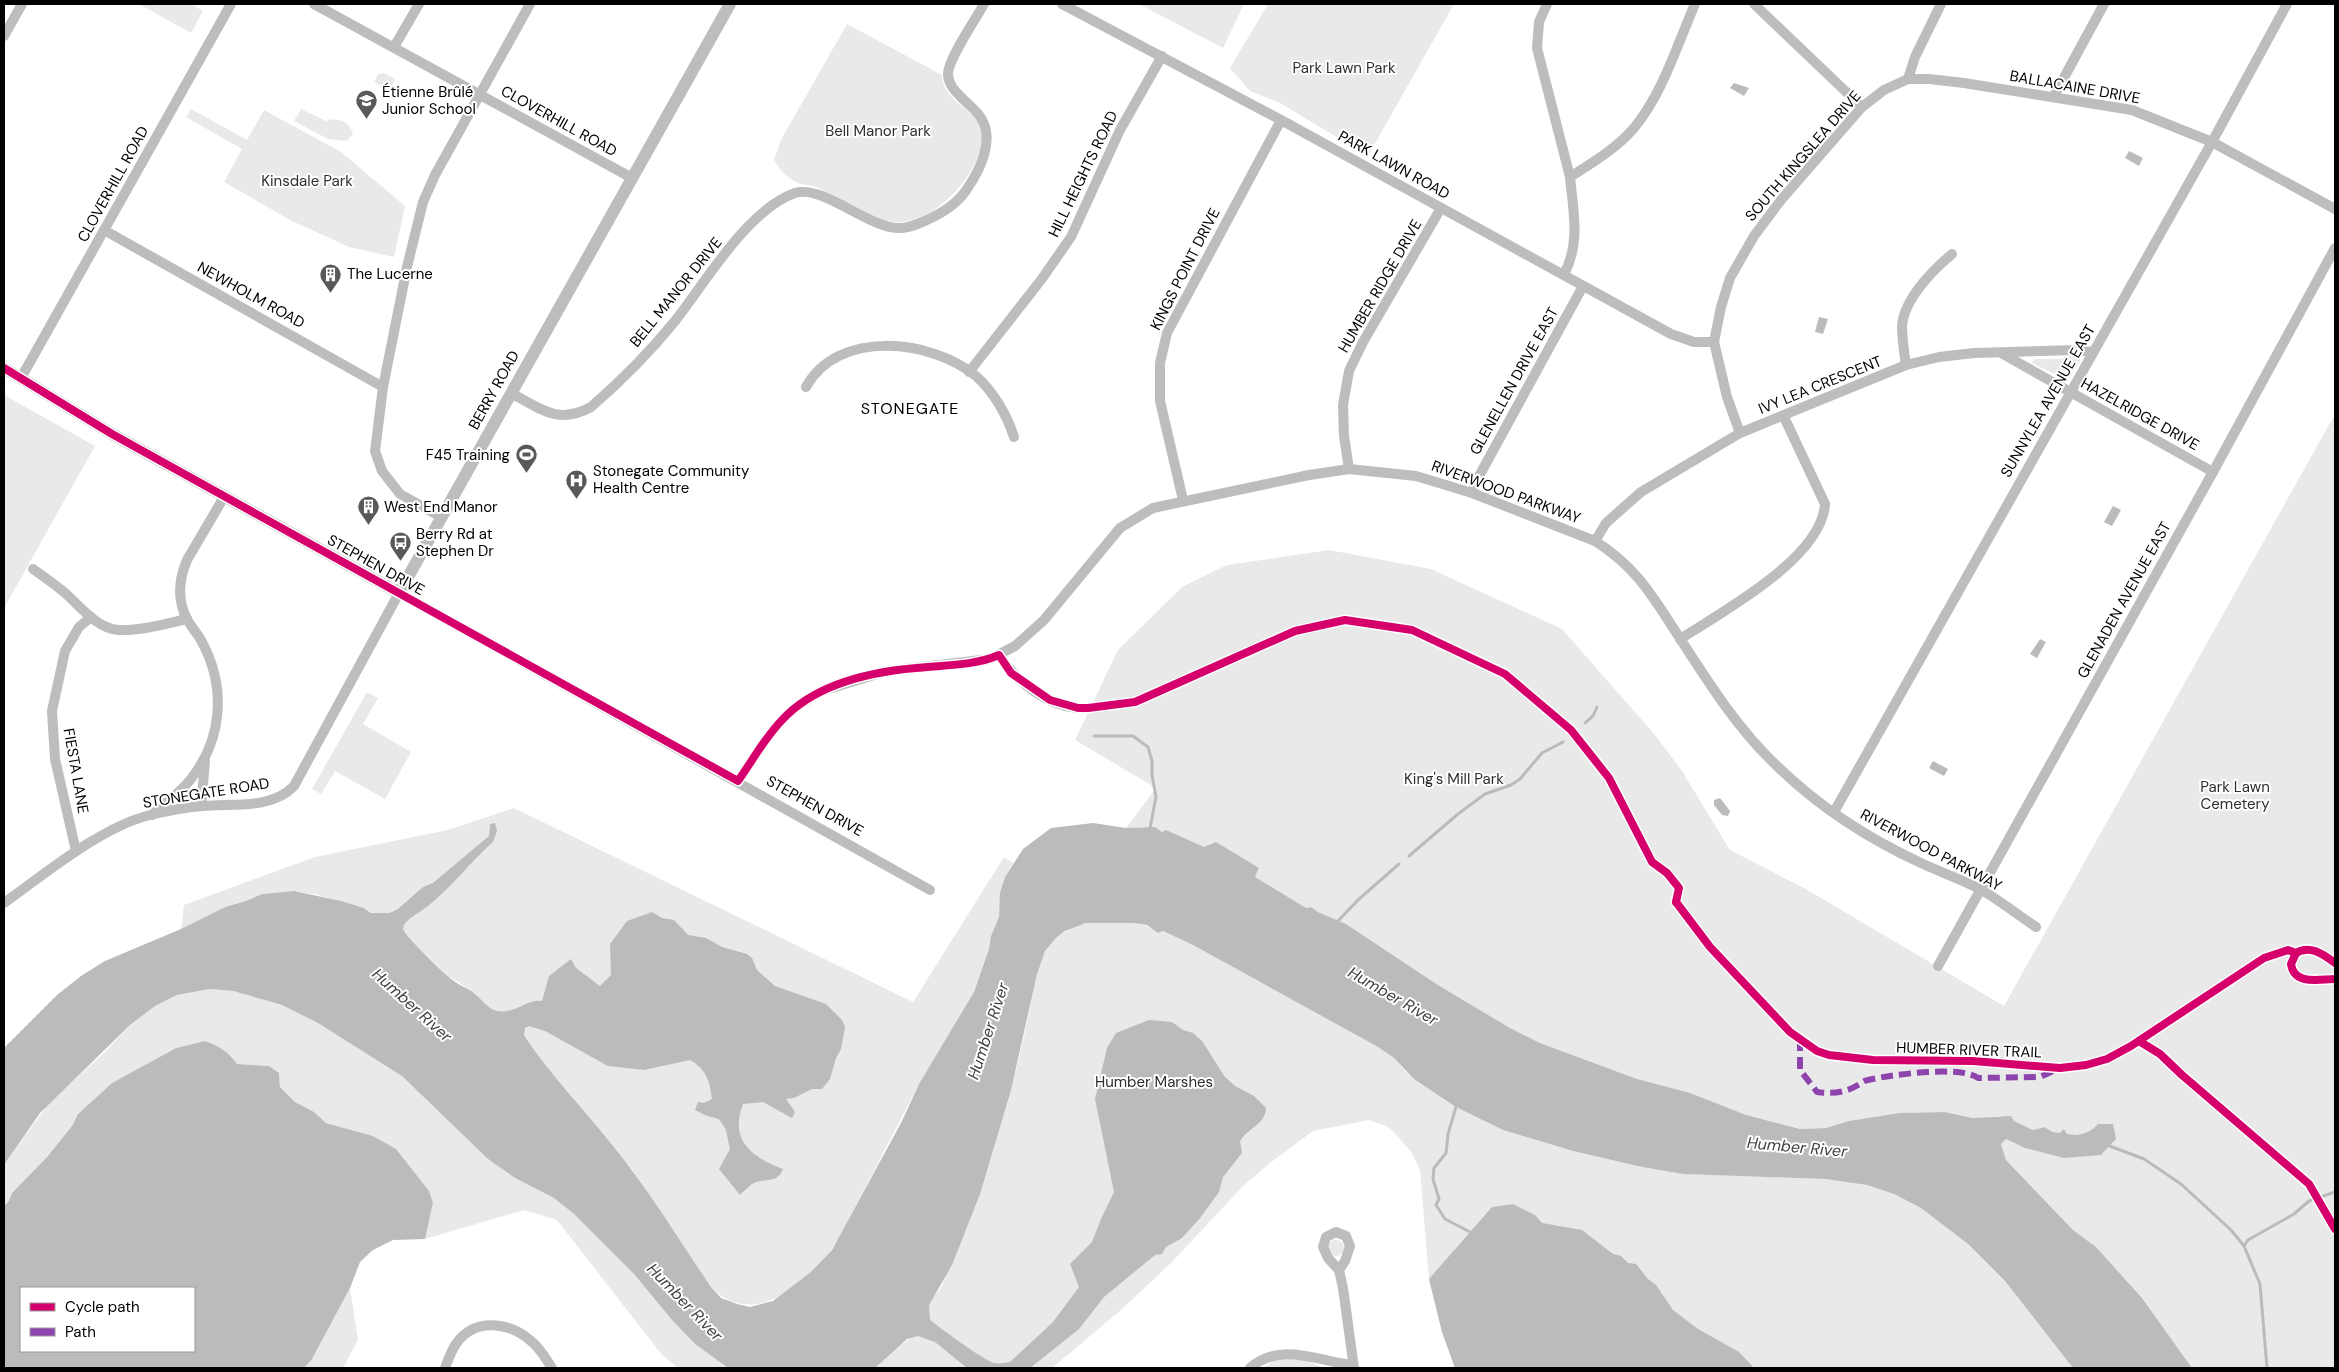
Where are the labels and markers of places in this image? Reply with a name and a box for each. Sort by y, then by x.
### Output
place label: Étienne Brûlé Junior School [382,82,476,119]
school or university icon: Étienne Brûlé Junior School [354,89,378,120]
building icon: The Lucerne [319,262,343,293]
place label: The Lucerne [347,264,433,284]
sports icon: F45 Training [514,443,538,474]
place label: F45 Training [426,445,510,465]
place label: Stonegate Community Health Centre [593,461,750,498]
hospital icon: Stonegate Community Health Centre [565,468,589,499]
building icon: West End Manor [356,495,380,526]
place label: West End Manor [384,497,498,517]
place label: Berry Rd at Stephen Dr [416,524,494,561]
bus stop icon: Berry Rd at Stephen Dr [388,531,412,562]

